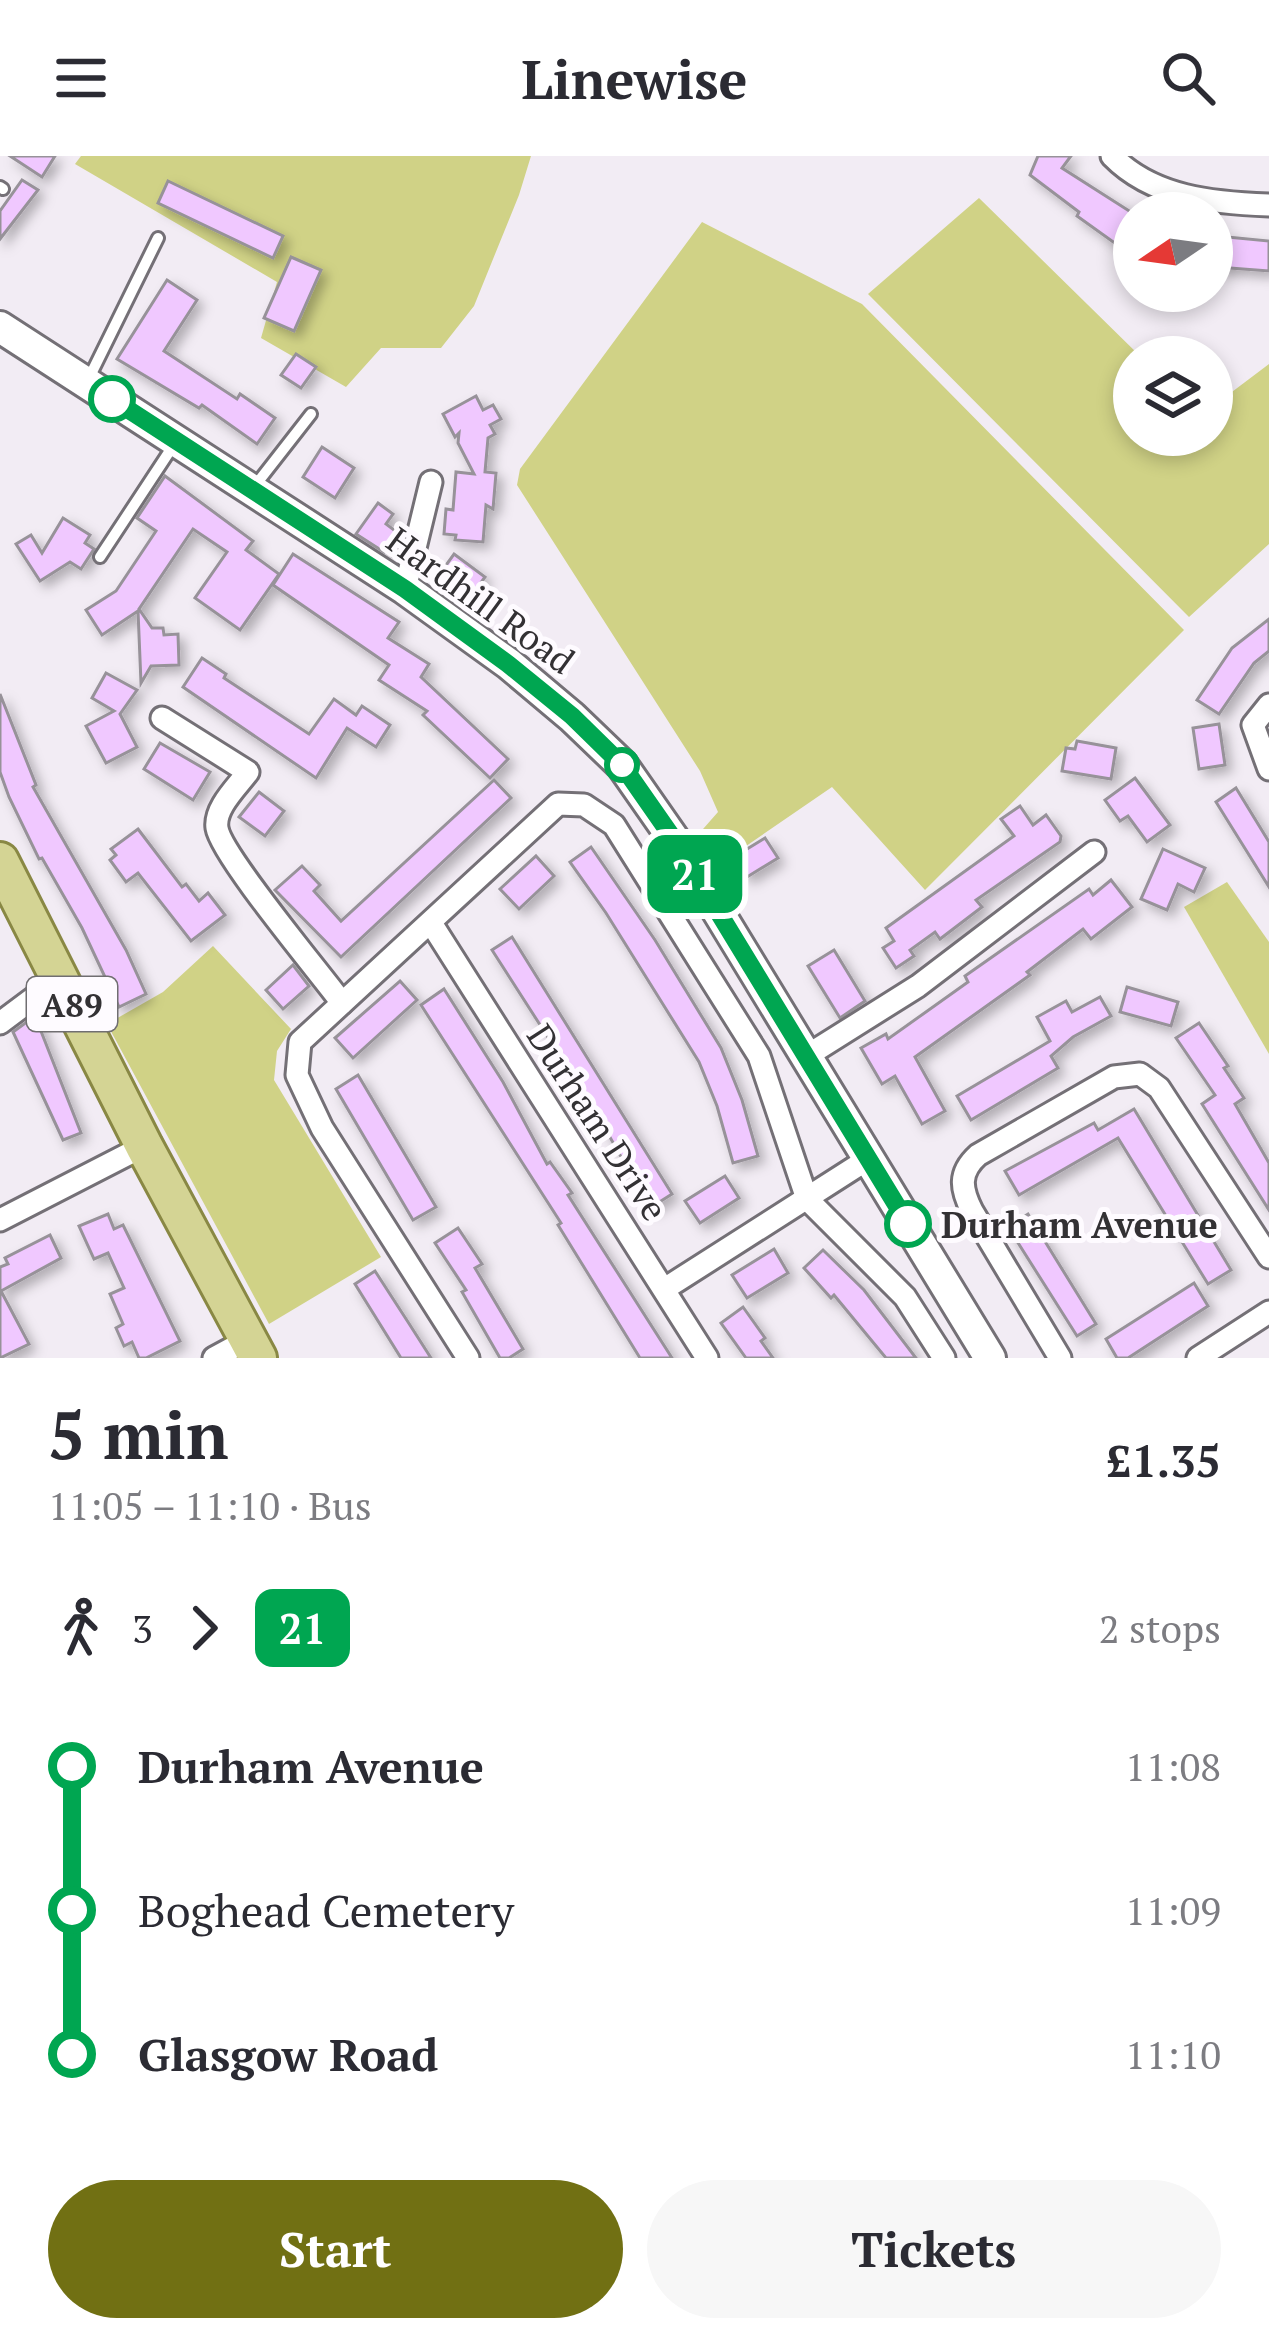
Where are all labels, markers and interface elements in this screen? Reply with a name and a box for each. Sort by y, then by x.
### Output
text: Linewise [521,43,748,114]
icon: menu [48,45,114,111]
icon: search [1155,45,1221,111]
north arrow [1113,192,1233,312]
map controls [1113,192,1233,456]
button: layers [1113,336,1233,456]
unlabelled marker [90,377,134,421]
street label: Hardhill Road [378,516,584,684]
unlabelled marker [606,749,638,781]
line badge: 21 [641,835,749,913]
text: 21 [671,846,719,902]
road number: A89 [27,977,117,1031]
street label: Durham Drive [517,1015,679,1229]
place label: Durham Avenue [941,1201,1218,1248]
marker: Durham Avenue [886,1202,930,1246]
text: 5 min [48,1390,229,1478]
text: £1.35 [1106,1430,1221,1490]
text: 11:05 – 11:10 · Bus [48,1479,372,1531]
icon: walk [48,1595,114,1661]
icon: forward [171,1595,237,1661]
text: 21 [279,1600,326,1656]
text: 3 [132,1602,153,1654]
text: 2 stops [1099,1602,1221,1654]
text: Durham Avenue [138,1736,484,1796]
text: 11:08 [1125,1740,1221,1792]
text: Boghead Cemetery [138,1880,514,1940]
text: 11:09 [1125,1884,1221,1936]
text: Glasgow Road [138,2024,438,2084]
text: 11:10 [1125,2028,1221,2080]
button: Start [48,2180,623,2318]
button: Tickets [647,2180,1221,2318]

